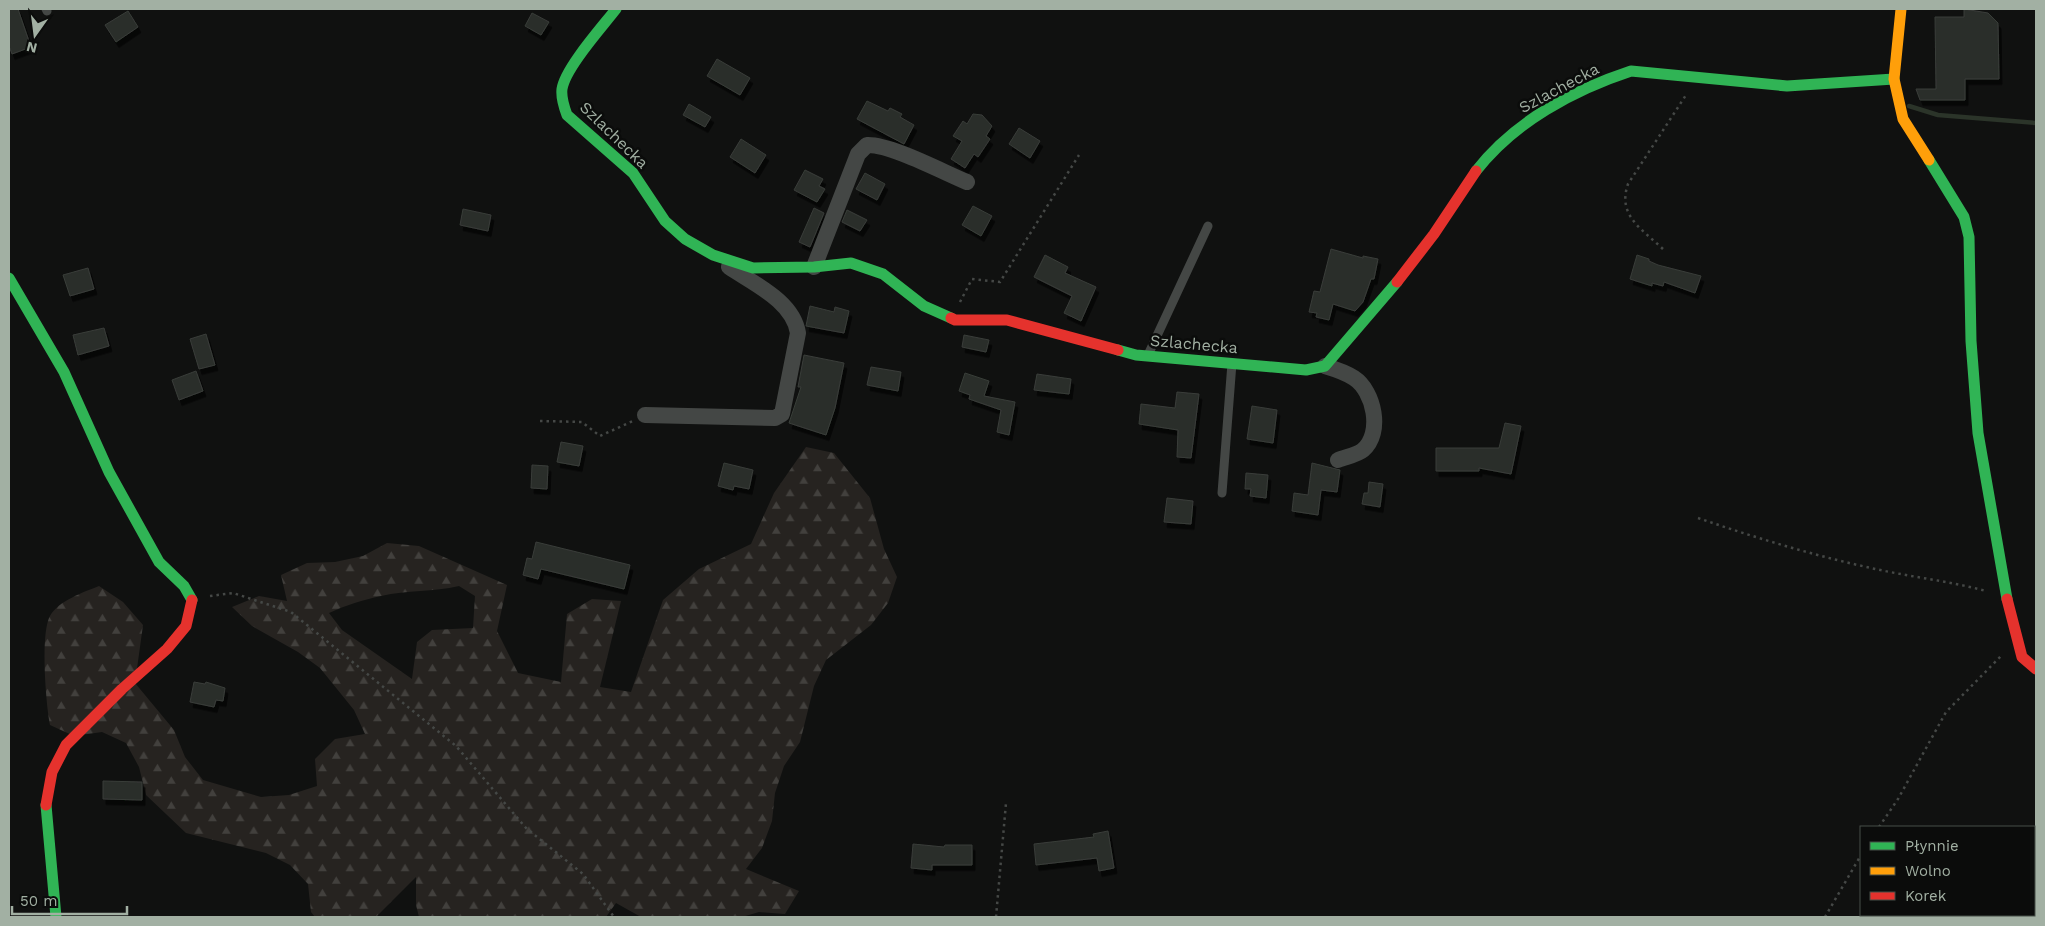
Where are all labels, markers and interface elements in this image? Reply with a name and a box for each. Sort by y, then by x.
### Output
north arrow [10,10,60,60]
text: N [25,39,39,57]
street label: Szlachecka [1516,59,1602,117]
street label: Szlachecka [576,98,652,172]
street label: Szlachecka [1149,331,1239,357]
legend [1860,826,2035,916]
text: Płynnie [1905,837,1959,855]
text: Wolno [1905,862,1951,880]
scale bar [12,884,128,916]
text: Korek [1905,887,1947,905]
text: 50 m [20,892,57,910]

